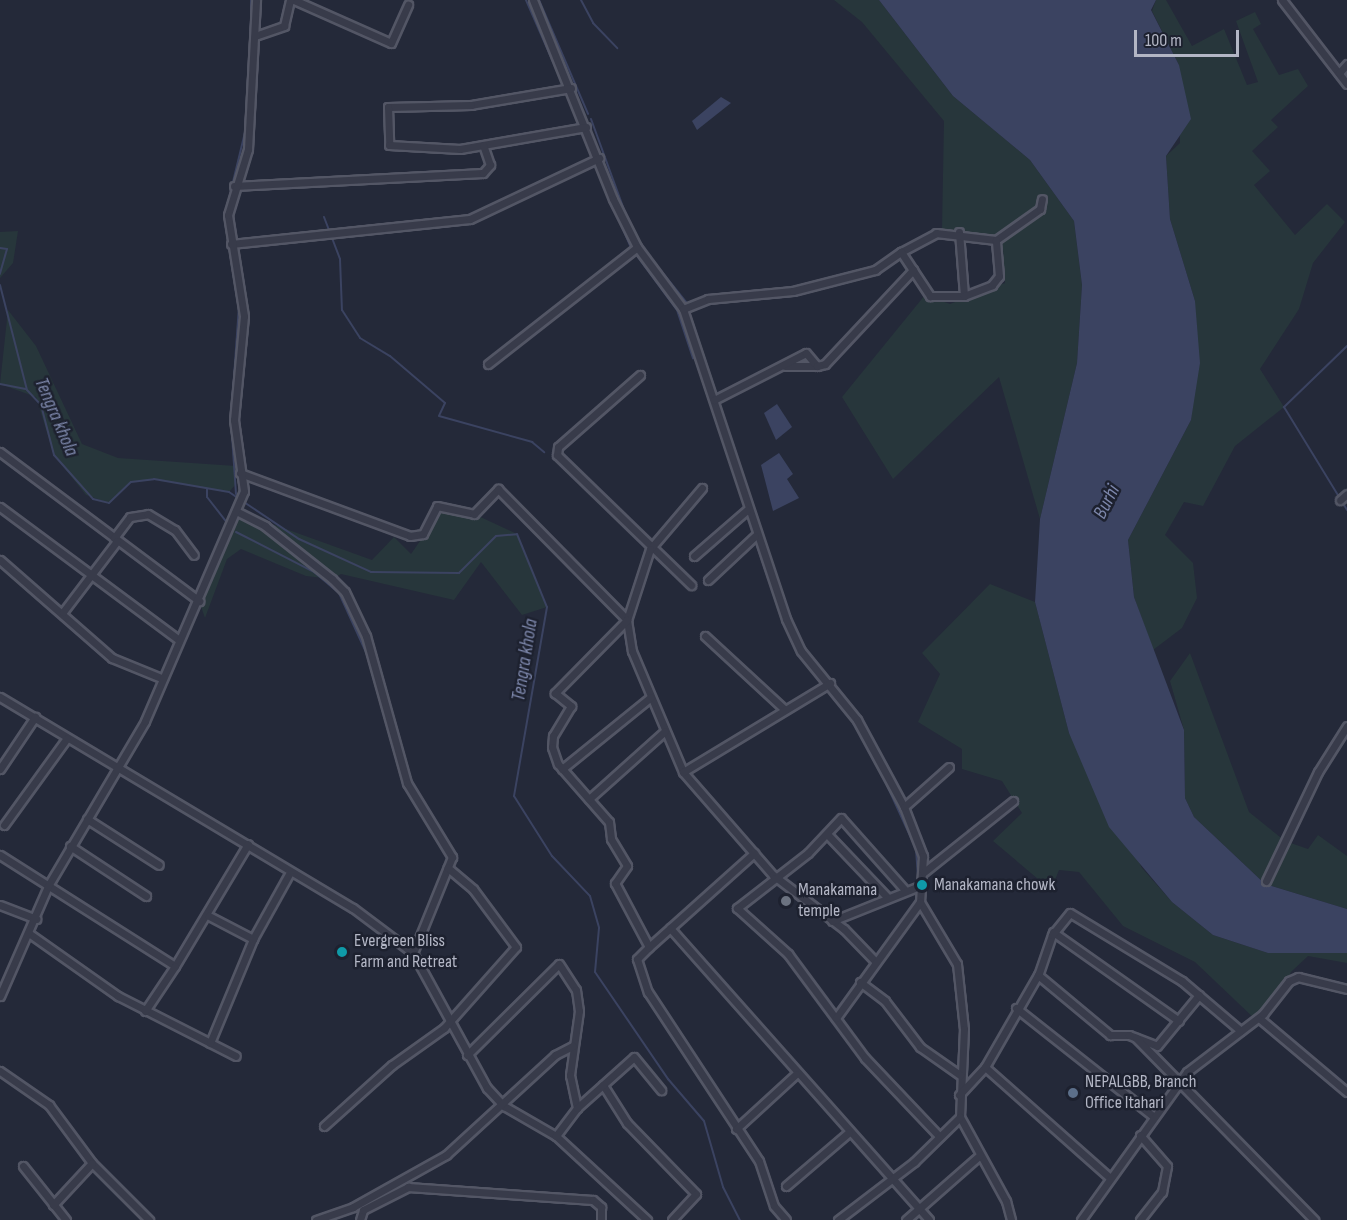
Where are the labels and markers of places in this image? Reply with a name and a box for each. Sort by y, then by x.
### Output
place label: Manakamana chowk [934,874,1055,896]
marker: Manakamana chowk [915,878,929,892]
place label: Manakamana temple [798,880,877,922]
marker: Manakamana temple [779,894,793,908]
place label: Evergreen Bliss Farm and Retreat [354,931,457,974]
marker: Evergreen Bliss Farm and Retreat [335,945,349,959]
place label: NEPALGBB, Branch Office Itahari [1085,1072,1196,1114]
marker: NEPALGBB, Branch Office Itahari [1066,1086,1080,1100]

